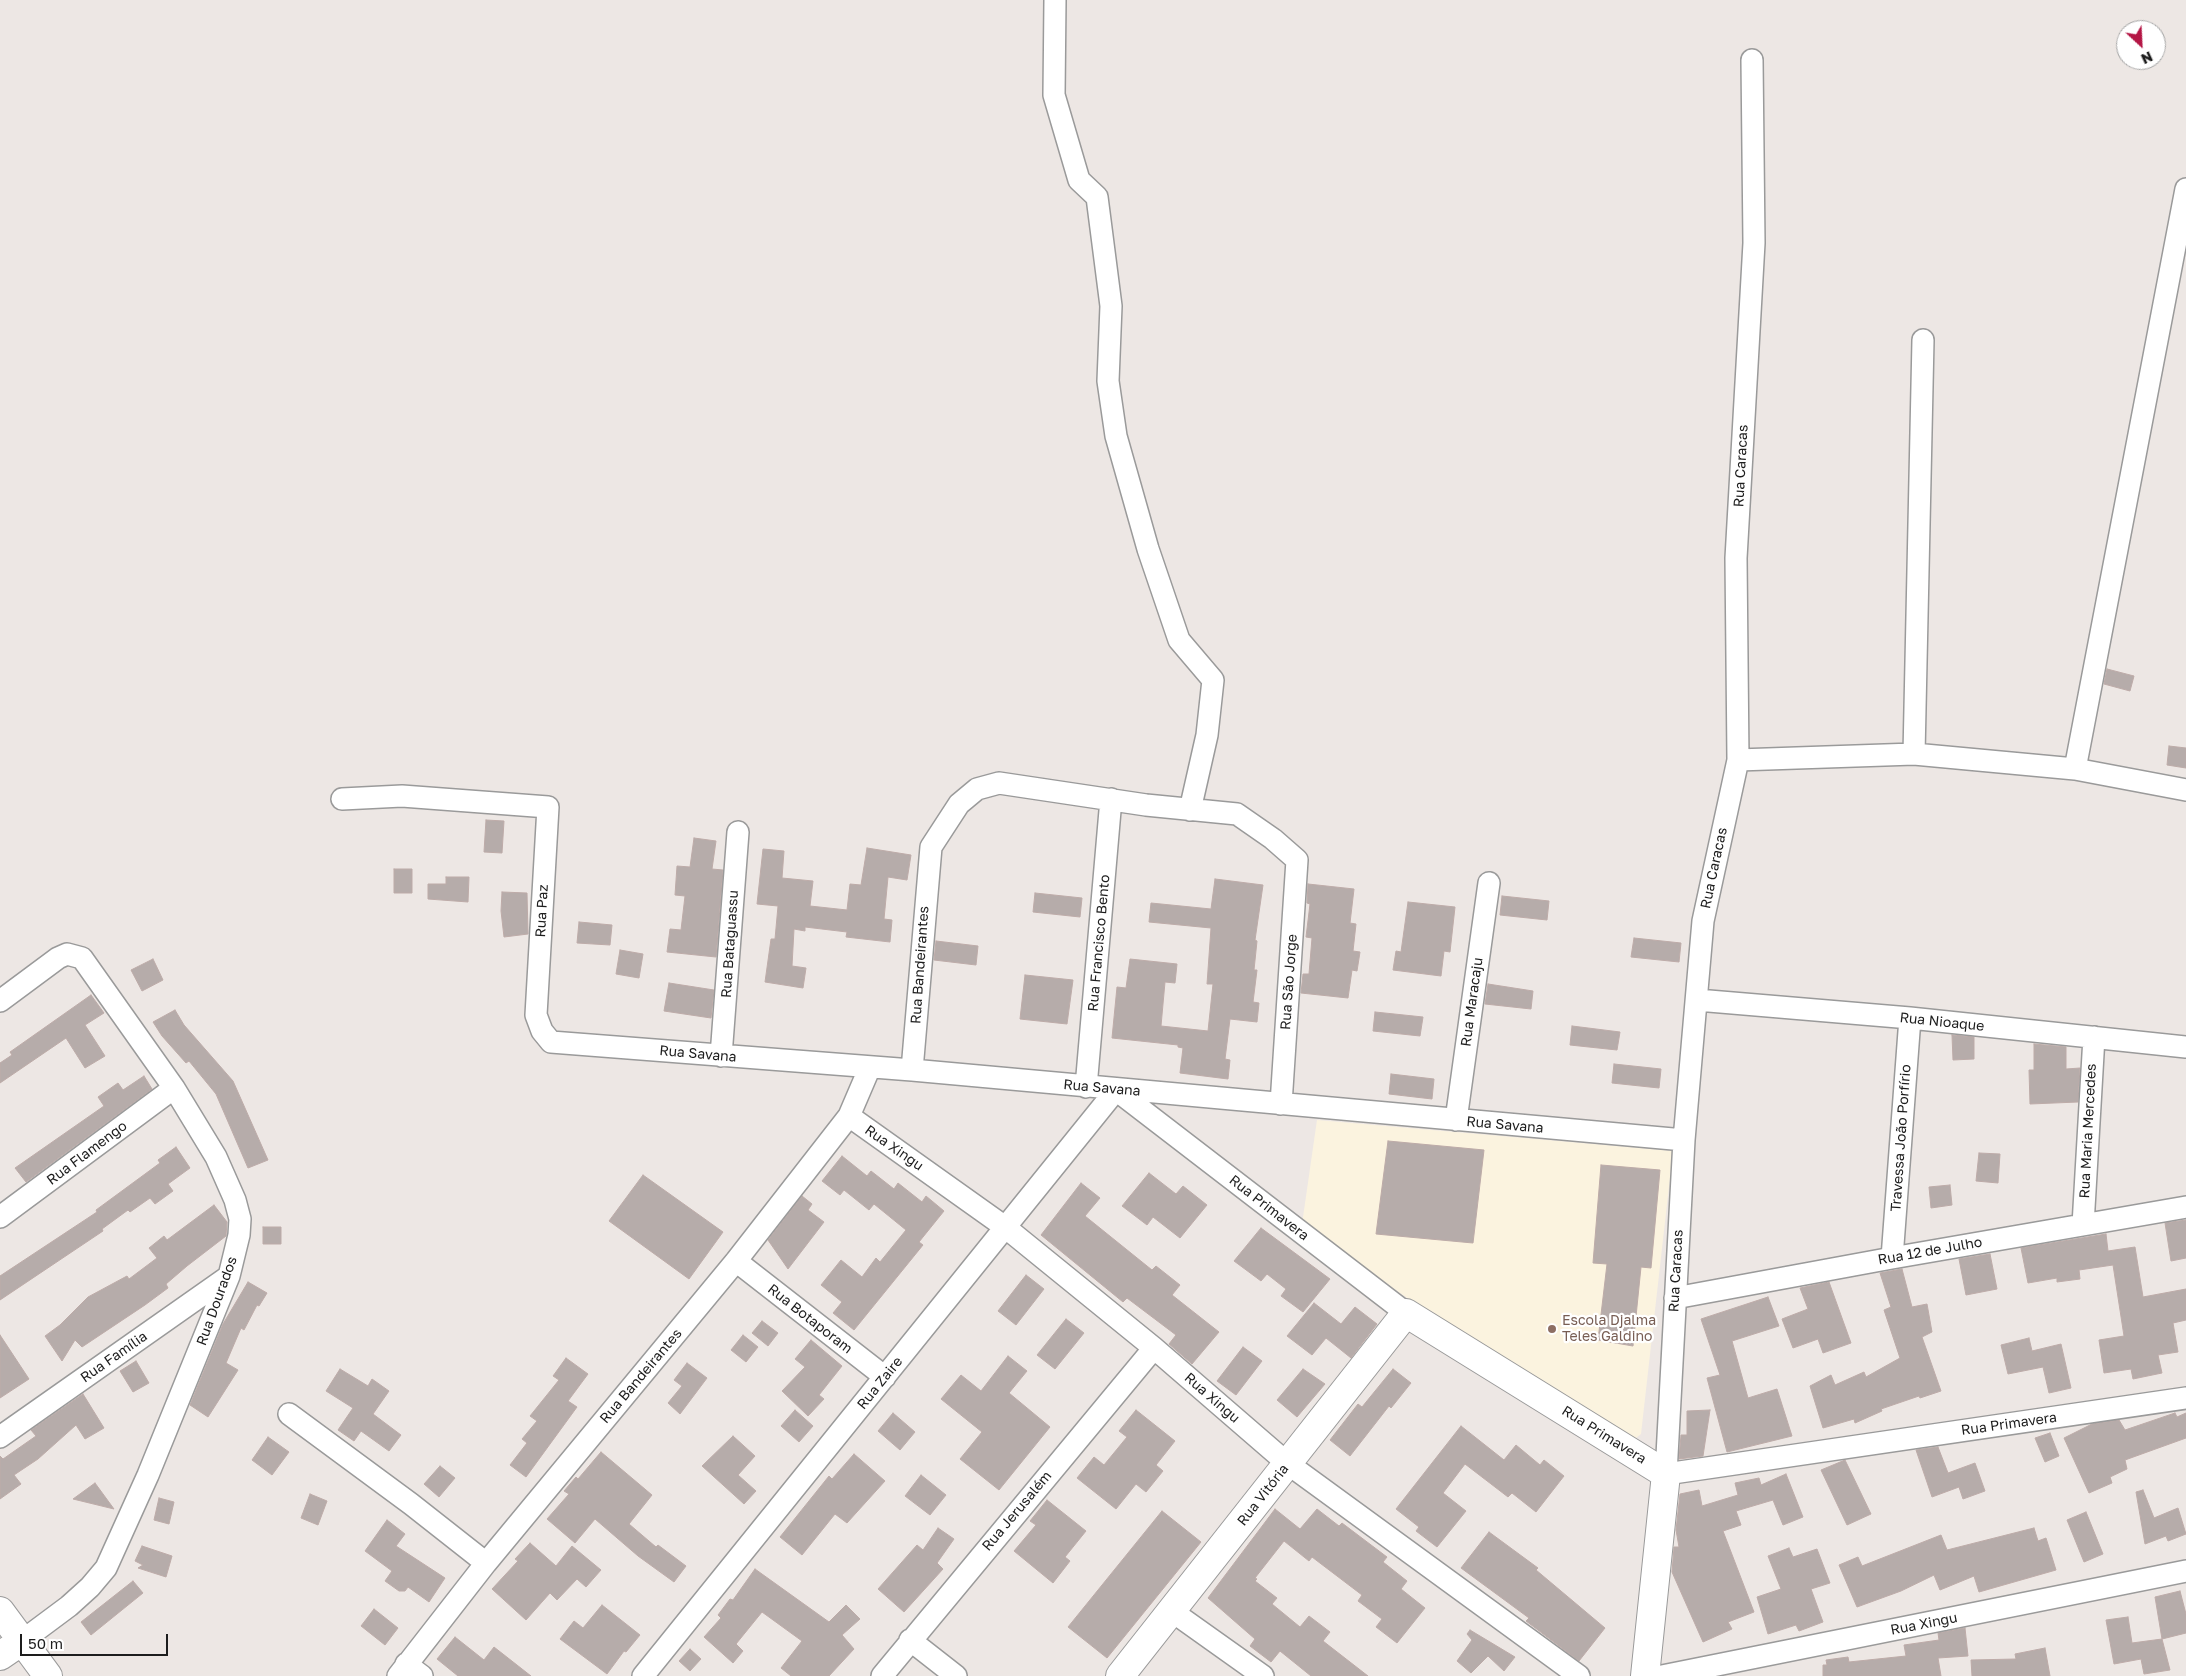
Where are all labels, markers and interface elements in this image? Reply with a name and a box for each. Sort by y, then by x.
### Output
north arrow [2116,20,2166,70]
text: N [2139,48,2156,68]
street label: Rua Caracas [1730,424,1752,508]
street label: Rua Caracas [1697,826,1731,910]
street label: Rua Francisco Bento [1085,874,1113,1012]
street label: Rua Paz [532,884,552,938]
street label: Rua Bataguassu [718,890,742,998]
street label: Rua Bandeirantes [907,905,933,1025]
street label: Rua São Jorge [1277,933,1301,1031]
street label: Rua Maracaju [1457,956,1487,1048]
street label: Rua Nioaque [1899,1009,1985,1035]
street label: Rua Savana [659,1042,737,1066]
street label: Rua Maria Mercedes [2076,1063,2100,1199]
street label: Travessa João Porfírio [1887,1064,1915,1212]
street label: Rua Savana [1063,1076,1141,1100]
street label: Rua Savana [1466,1113,1544,1137]
street label: Rua Flamengo [44,1117,130,1189]
street label: Rua Xingu [861,1122,927,1174]
street label: Rua Primavera [1226,1172,1312,1244]
street label: Rua Caracas [1665,1229,1687,1313]
street label: Rua 12 de Julho [1877,1234,1983,1268]
street label: Rua Dourados [193,1254,241,1348]
street label: Rua Botaporam [764,1281,856,1357]
place label: Escola Djalma Teles Galdino [1562,1313,1656,1345]
marker: Escola Djalma Teles Galdino [1546,1323,1558,1335]
street label: Rua Bandeirantes [597,1325,685,1427]
street label: Rua Família [77,1328,151,1386]
street label: Rua Zaire [854,1353,906,1413]
street label: Rua Xingu [1181,1369,1243,1427]
street label: Rua Primavera [1559,1402,1649,1468]
street label: Rua Primavera [1960,1409,2058,1439]
street label: Rua Vitória [1234,1461,1292,1529]
street label: Rua Jerusalém [979,1468,1055,1554]
street label: Rua Xingu [1889,1609,1959,1639]
scale bar [22,1624,170,1656]
text: 50 m [28,1634,63,1652]

